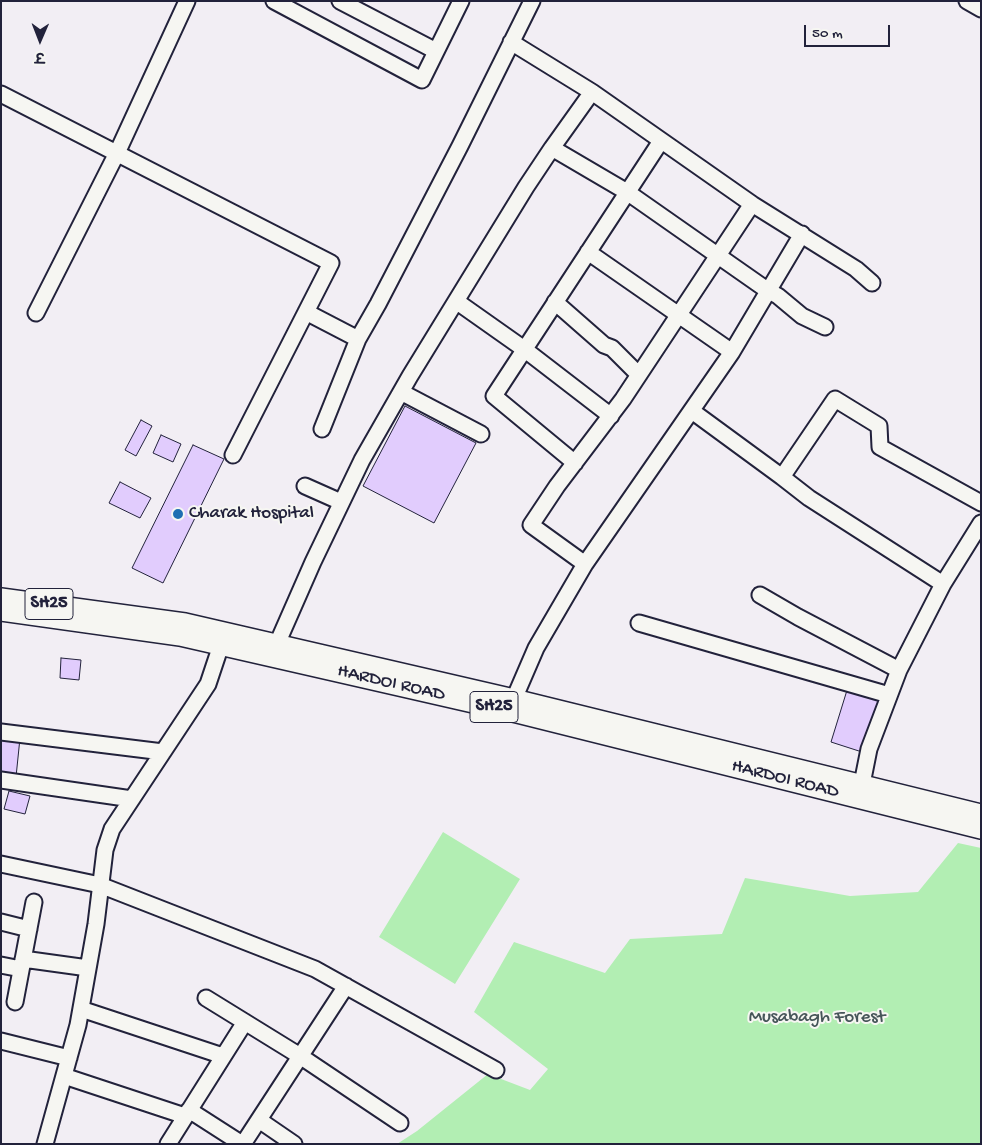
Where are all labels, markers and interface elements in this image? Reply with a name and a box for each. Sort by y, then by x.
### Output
north arrow [15,15,65,65]
scale bar [807,15,893,47]
text: 50 m [812,25,843,43]
text: उ [35,47,45,64]
place label: Charak Hospital [189,503,314,525]
marker: Charak Hospital [171,507,185,521]
road number: SH25 [25,588,73,620]
street label: HARDOI ROAD [335,661,447,707]
road number: SH25 [470,692,518,722]
street label: HARDOI ROAD [729,756,841,804]
park label: Musabagh Forest [749,1007,885,1029]

